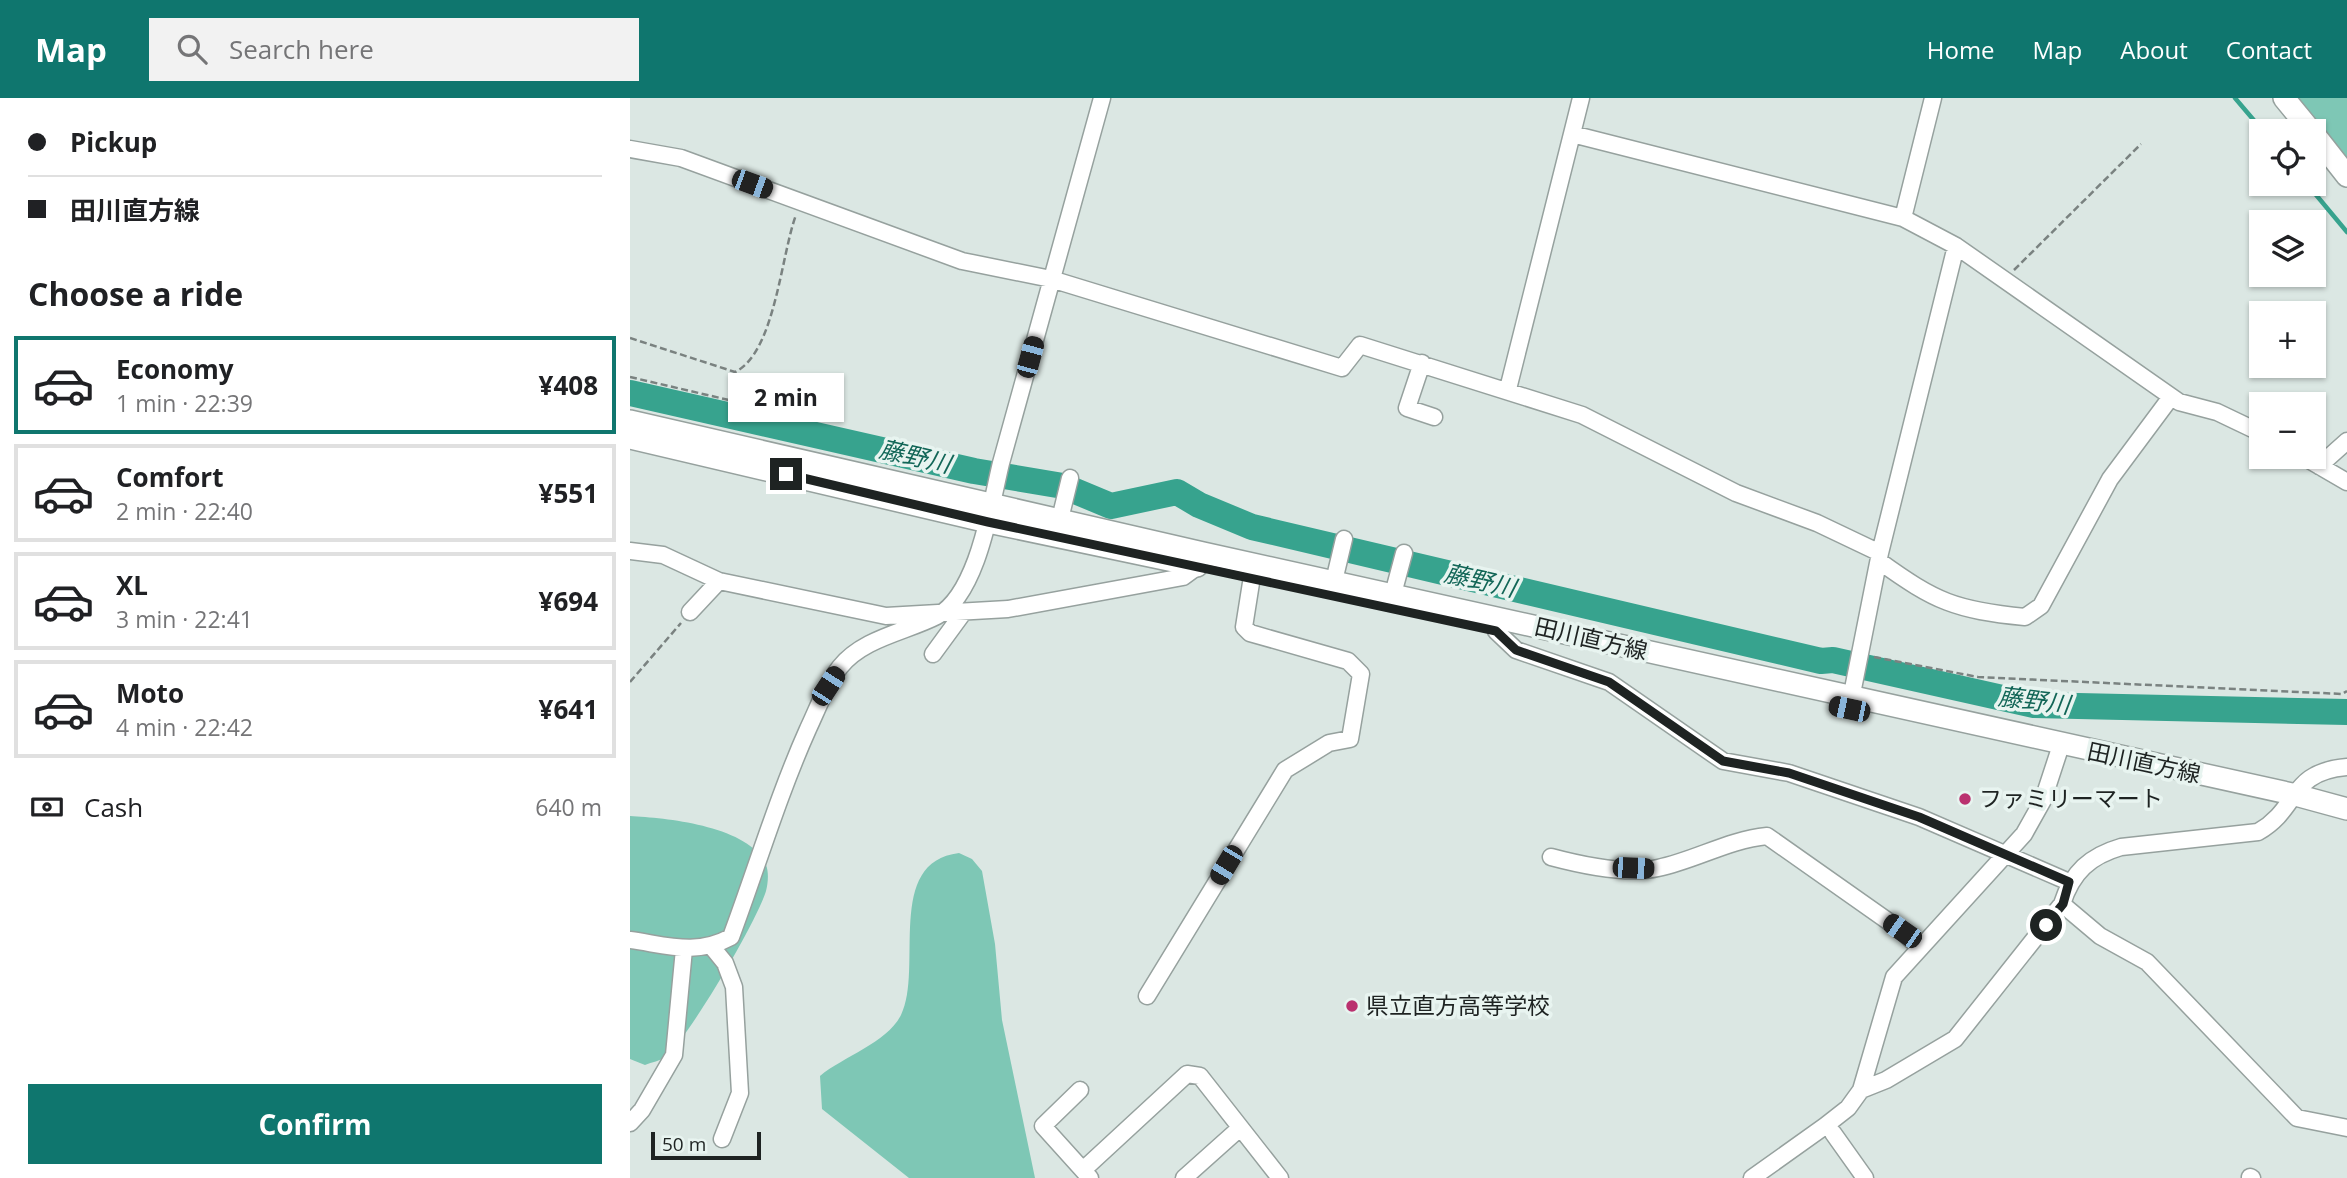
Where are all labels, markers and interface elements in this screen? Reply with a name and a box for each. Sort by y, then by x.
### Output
search box [149,18,639,81]
text: Map [35,27,107,72]
icon: search [173,30,211,68]
text: Search here [229,31,374,67]
text: Home [1927,33,1995,66]
text: Map [2033,33,2082,66]
text: About [2120,33,2188,66]
text: Contact [2226,33,2312,66]
map controls [2249,119,2326,469]
button: locate [2249,119,2326,196]
text: Pickup [70,124,157,160]
car [729,167,776,201]
text: 田川直方線 [70,192,200,228]
button: layers [2249,210,2326,287]
text: Choose a ride [28,272,243,315]
button: + [2249,301,2326,378]
car [1015,334,1046,380]
text: Economy [116,351,234,387]
icon: car [32,354,95,417]
text: ¥408 [539,367,598,403]
callout: 2 min [728,372,844,422]
text: 2 min [754,381,818,413]
text: 1 min · 22:39 [116,387,253,419]
button: − [2249,392,2326,469]
water label: 藤野川 [877,431,957,480]
route end [770,458,802,490]
text: Comfort [116,459,223,495]
icon: car [32,462,95,525]
text: ¥551 [539,475,598,511]
text: 2 min · 22:40 [116,495,253,527]
water label: 藤野川 [1442,555,1522,604]
text: XL [116,567,148,603]
icon: car [32,570,95,633]
text: ¥694 [539,583,598,619]
text: 3 min · 22:41 [116,603,253,635]
street label: 田川直方線 [1532,610,1651,667]
car [808,663,849,709]
text: Moto [116,675,184,711]
icon: car [32,678,95,741]
water label: 藤野川 [1996,679,2075,721]
text: ¥641 [539,691,598,727]
car [1827,694,1872,724]
text: 4 min · 22:42 [116,711,253,743]
street label: 田川直方線 [2085,734,2204,790]
place label: ファミリーマート [1979,782,2163,814]
icon: cash [28,788,66,826]
text: Cash [84,789,143,825]
text: 640 m [535,791,602,823]
marker: ファミリーマート [1957,791,1973,807]
car [1207,842,1246,888]
car [1612,857,1655,879]
route start [2030,909,2062,941]
car [1879,910,1926,952]
place label: 県立直方高等学校 [1366,989,1550,1021]
marker: 県立直方高等学校 [1344,998,1360,1014]
button: Confirm [28,1084,602,1164]
scale bar [651,1129,761,1161]
text: 50 m [662,1131,706,1157]

